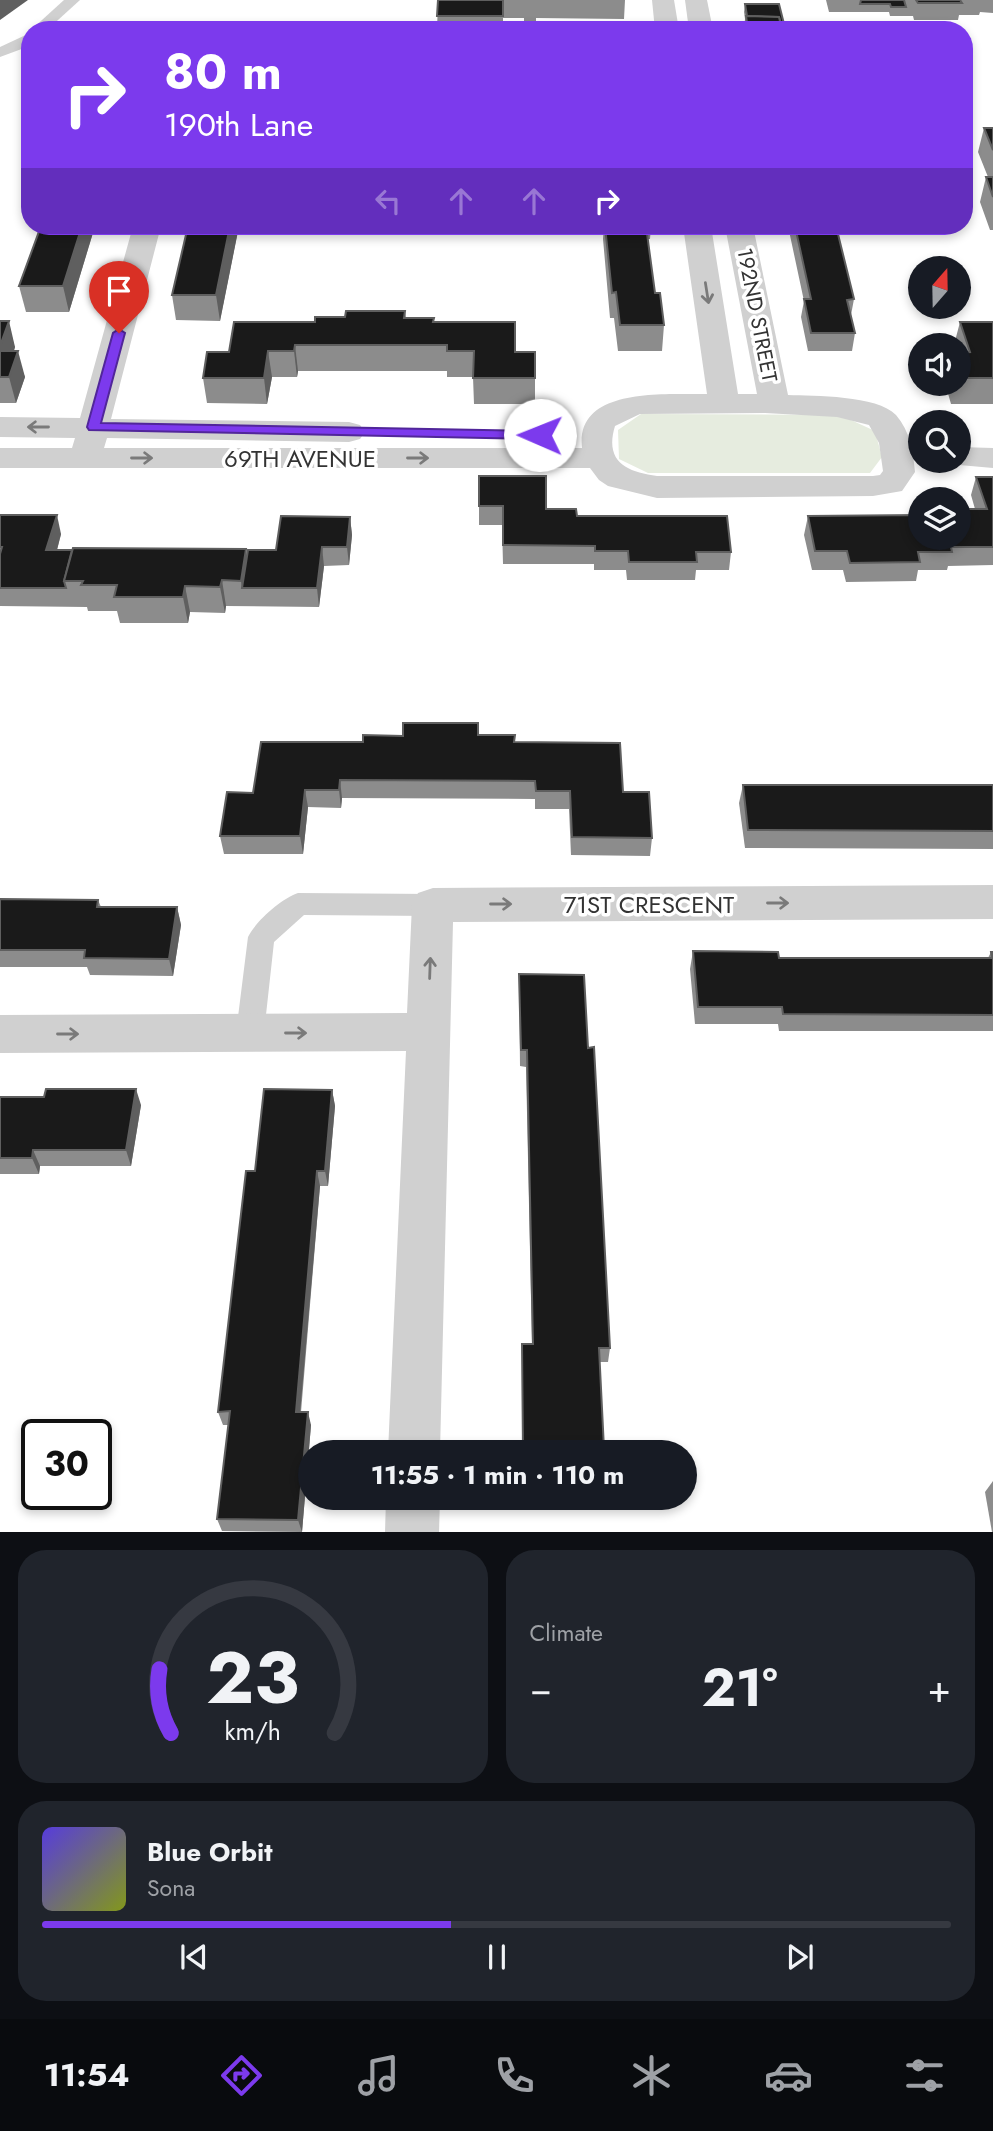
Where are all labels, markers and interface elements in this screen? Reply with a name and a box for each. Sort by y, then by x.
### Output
text: 80 m [164,37,282,107]
icon: right [49,49,140,140]
text: 190th Lane [164,102,313,148]
icon: left [369,182,407,220]
icon: ahead [442,182,480,220]
icon: ahead [515,182,553,220]
icon: right [588,182,626,220]
street label: 192ND STREET [729,245,785,385]
north arrow [908,256,971,318]
map controls [908,256,971,550]
pin [89,261,149,333]
icon: arrive [100,272,138,310]
one-way arrow [701,281,714,304]
button: sound [908,333,971,396]
position arrow [503,398,577,472]
button: search [908,410,971,473]
one-way arrow [26,420,49,434]
street label: 69TH AVENUE [224,441,376,476]
one-way arrow [130,451,153,465]
one-way arrow [406,451,429,465]
button: layers [908,487,971,550]
street label: 71ST CRESCENT [564,887,734,922]
one-way arrow [766,896,789,910]
one-way arrow [490,897,513,911]
one-way arrow [424,957,437,980]
one-way arrow [284,1026,307,1040]
one-way arrow [56,1027,79,1041]
speed limit sign: 30 [21,1419,112,1510]
text: 11:55 · 1 min · 110 m [371,1456,624,1494]
text: Climate [530,1616,603,1650]
text: 23 [206,1625,299,1730]
text: 21° [702,1650,778,1726]
text: − [530,1661,552,1716]
text: + [928,1661,951,1716]
text: km/h [224,1712,281,1748]
text: Blue Orbit [147,1833,272,1871]
text: Sona [147,1871,195,1905]
icon: previous [175,1938,213,1976]
icon: pause [478,1938,516,1976]
icon: next [781,1938,819,1976]
icon: directions [217,2051,266,2100]
icon: music [354,2051,403,2100]
icon: phone [490,2051,539,2100]
icon: climate [627,2051,676,2100]
icon: car [764,2051,813,2100]
icon: filters [900,2051,949,2100]
text: 11:54 [44,2052,130,2098]

